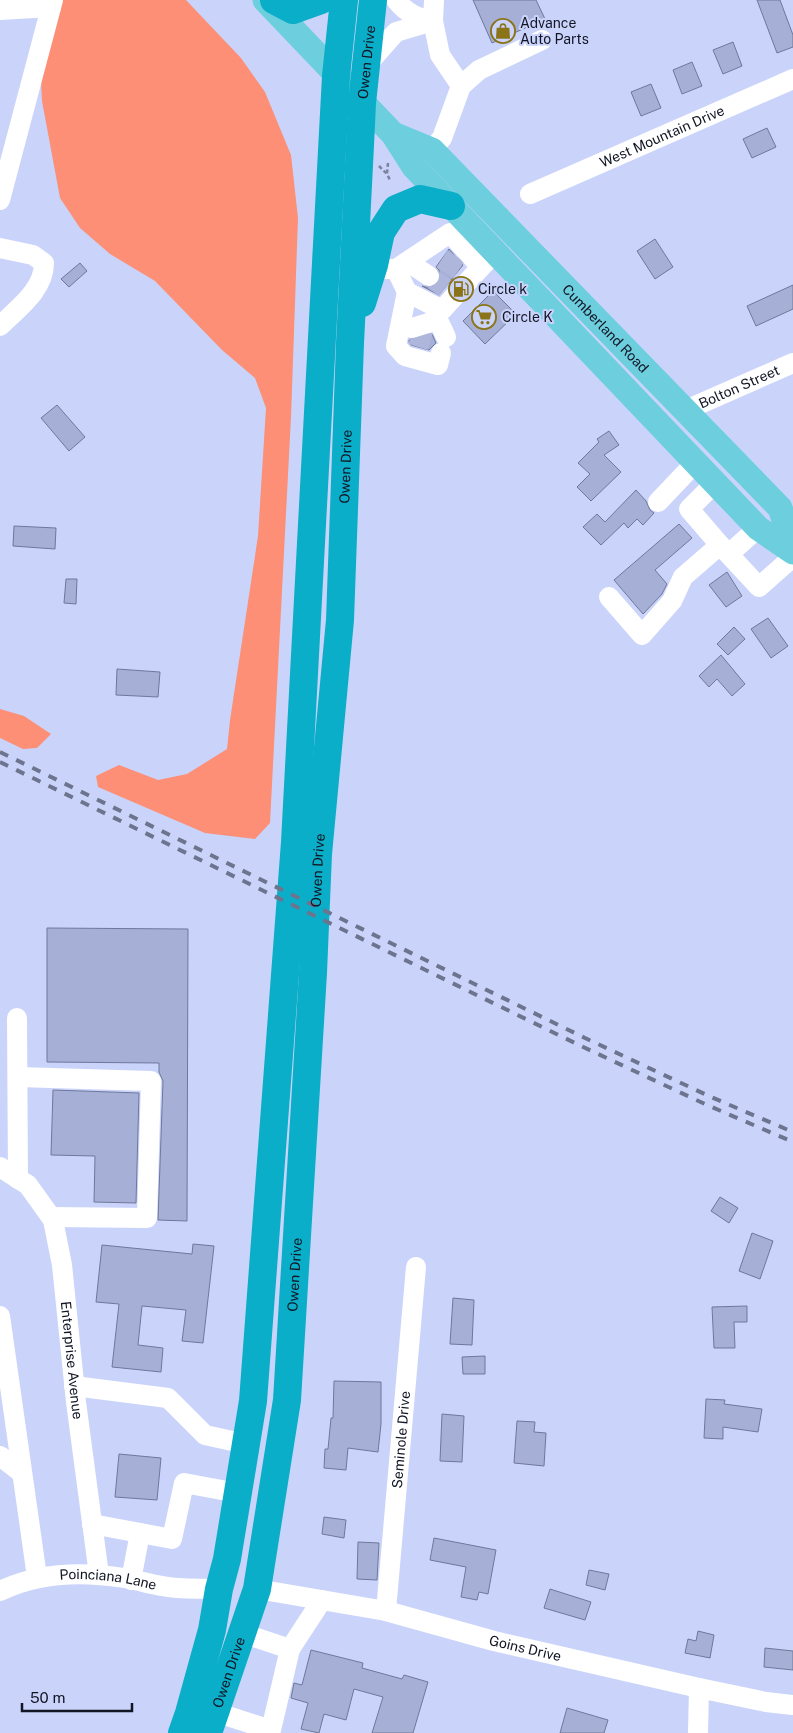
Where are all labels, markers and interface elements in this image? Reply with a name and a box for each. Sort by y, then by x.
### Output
place label: Advance Auto Parts [520,15,589,47]
shop icon: Advance Auto Parts [490,18,516,44]
street label: Owen Drive [354,24,378,100]
street label: West Mountain Drive [597,102,727,171]
fuel station icon: Circle k [448,276,474,302]
place label: Circle k [478,281,527,297]
street label: Cumberland Road [559,281,652,376]
supermarket icon: Circle K [471,304,497,330]
place label: Circle K [502,309,553,325]
street label: Bolton Street [696,362,782,411]
street label: Owen Drive [336,429,355,504]
street label: Owen Drive [308,833,328,908]
street label: Owen Drive [284,1237,305,1312]
street label: Enterprise Avenue [58,1300,86,1420]
street label: Seminole Drive [389,1390,413,1489]
street label: Poinciana Lane [59,1566,158,1593]
street label: Goins Drive [488,1632,563,1664]
street label: Owen Drive [209,1635,248,1710]
scale bar [22,1680,132,1712]
text: 50 m [30,1689,65,1706]

